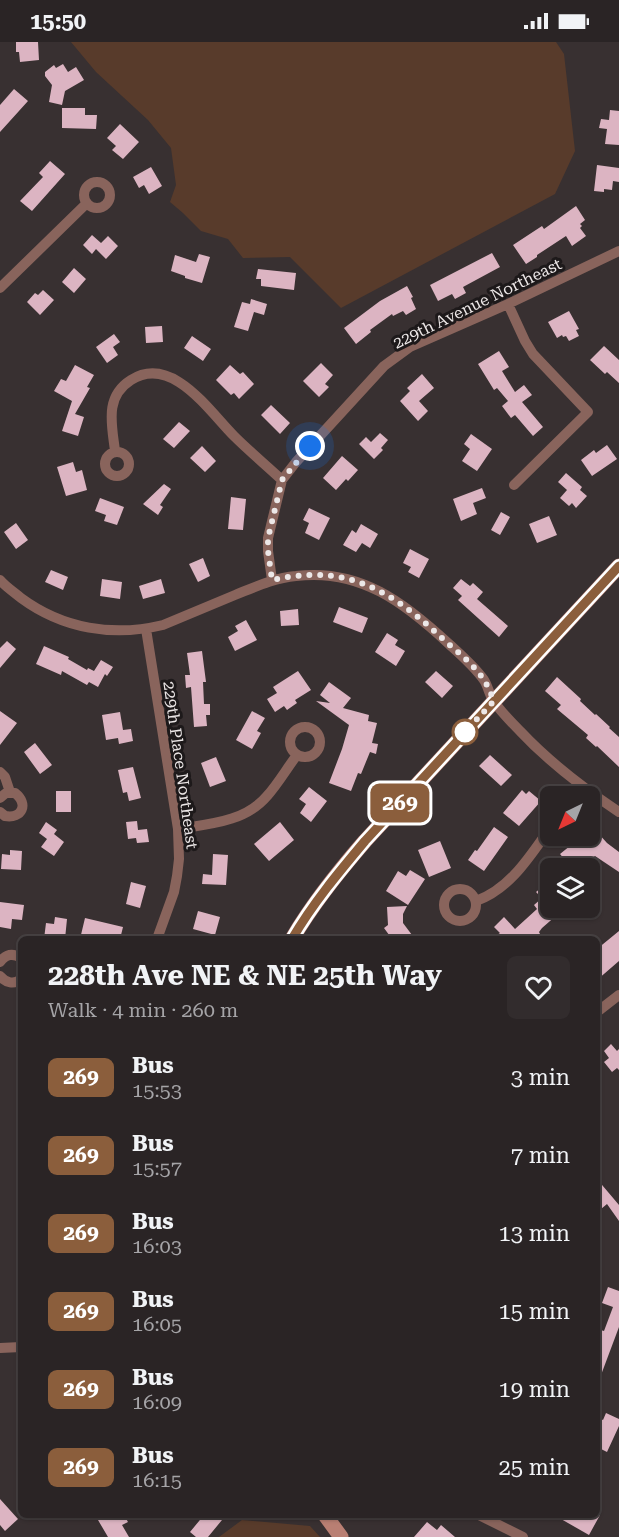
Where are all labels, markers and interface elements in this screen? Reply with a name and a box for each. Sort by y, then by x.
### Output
text: 15:50 [30,9,86,34]
street label: 229th Avenue Northeast [390,254,565,353]
your location [295,431,325,461]
street label: 229th Place Northeast [159,680,202,850]
unlabelled marker [452,719,478,745]
line badge: 269 [366,784,434,822]
north arrow [540,786,600,846]
map controls [540,786,600,918]
text: 269 [382,791,418,815]
button: layers [540,858,600,918]
button: heart [507,956,570,1019]
text: 228th Ave NE & NE 25th Way [48,959,442,992]
text: Walk · 4 min · 260 m [48,998,238,1022]
text: Bus [132,1053,174,1078]
text: 269 [63,1065,99,1089]
text: 3 min [511,1065,570,1090]
text: 15:53 [132,1078,182,1102]
text: Bus [132,1131,174,1156]
text: 269 [63,1143,99,1167]
text: 7 min [511,1143,570,1168]
text: 15:57 [132,1156,182,1180]
text: Bus [132,1209,174,1234]
text: 269 [63,1221,99,1245]
text: 13 min [499,1221,570,1246]
text: 16:03 [132,1234,182,1258]
text: Bus [132,1287,174,1312]
text: 269 [63,1299,99,1323]
text: 15 min [499,1299,570,1324]
text: 16:05 [132,1312,182,1336]
text: Bus [132,1365,174,1390]
text: 269 [63,1377,99,1401]
text: 19 min [499,1377,570,1402]
text: 16:09 [132,1390,182,1414]
text: Bus [132,1443,174,1468]
text: 269 [63,1455,99,1479]
text: 25 min [499,1455,570,1480]
text: 16:15 [132,1468,182,1492]

